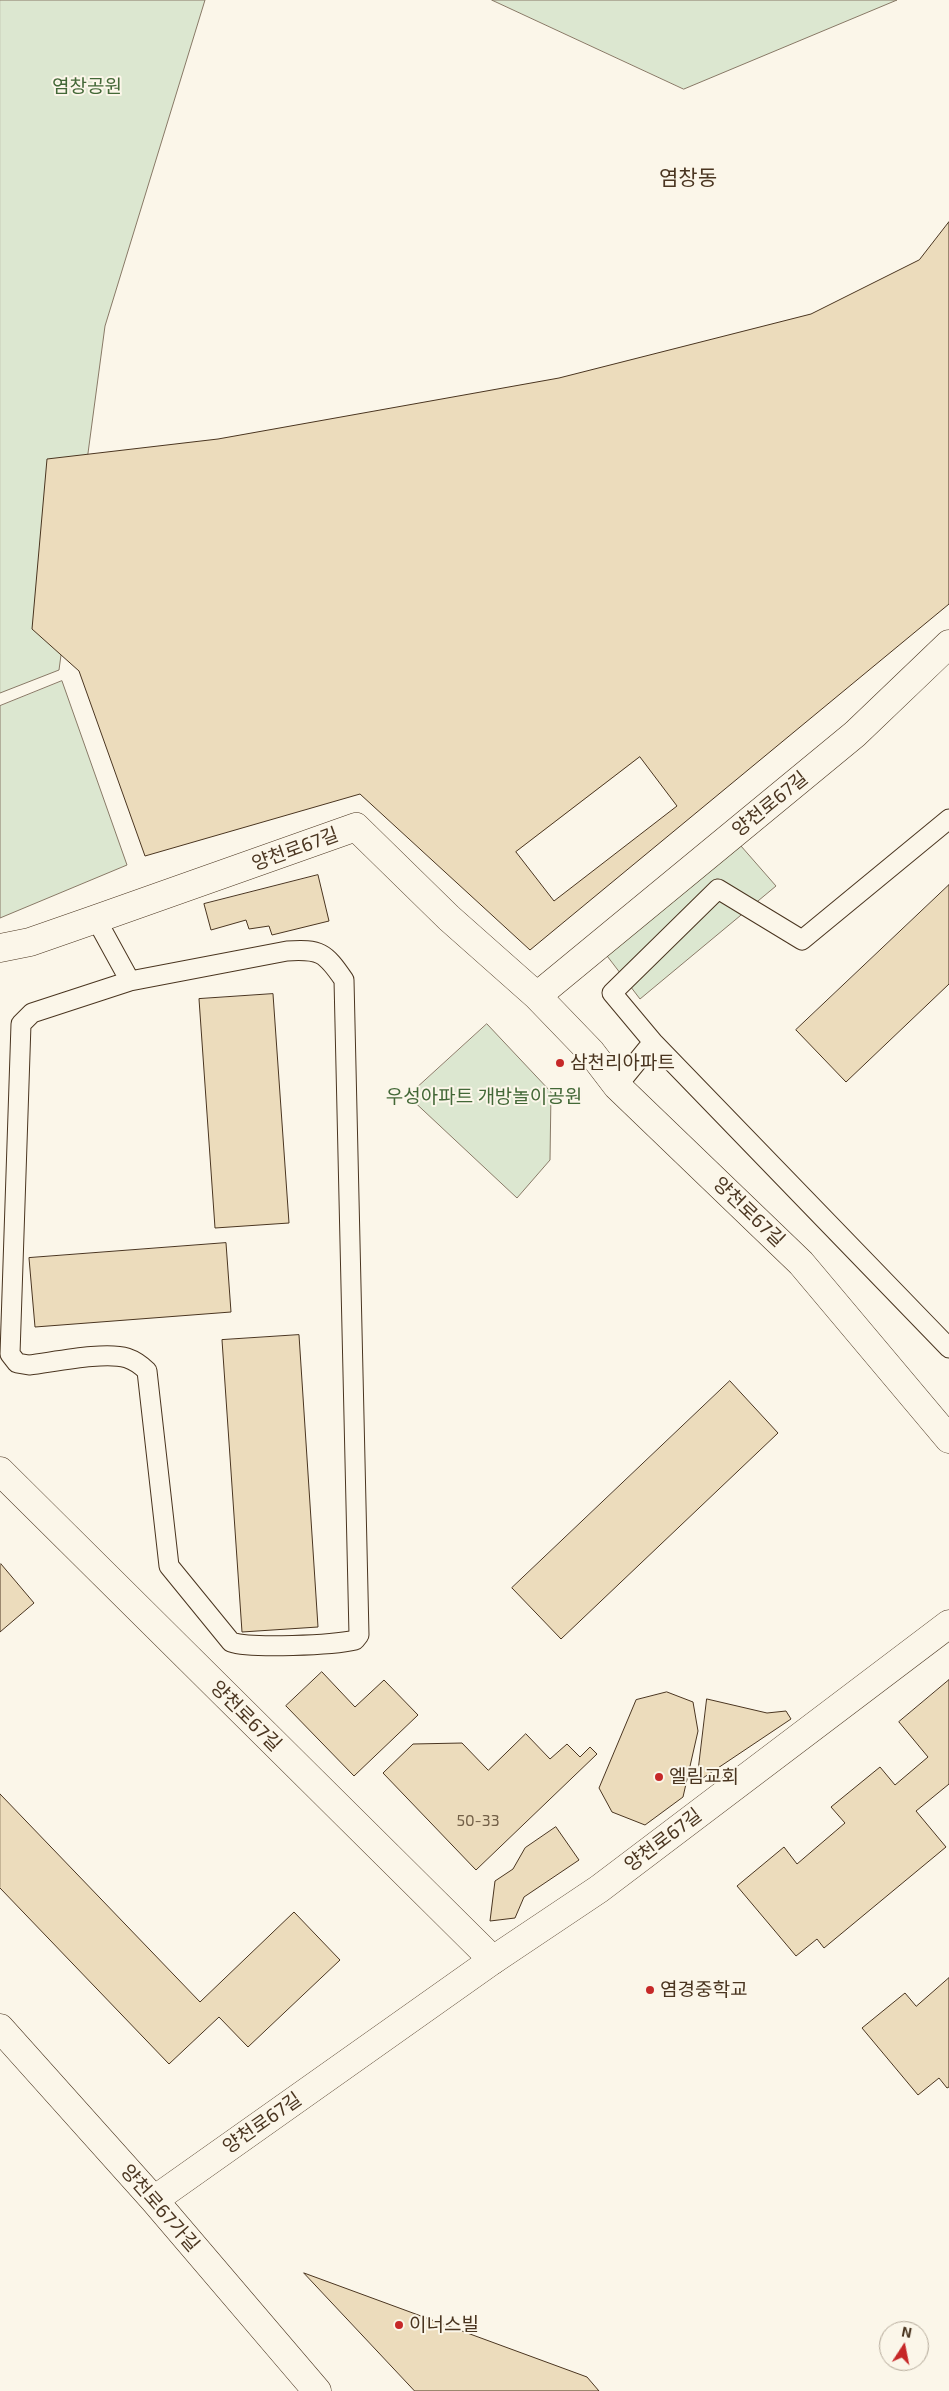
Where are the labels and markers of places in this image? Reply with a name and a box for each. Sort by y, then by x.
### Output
place label: 삼천리아파트 [570,1052,675,1074]
marker: 삼천리아파트 [554,1057,566,1069]
place label: 엘림교회 [669,1766,739,1788]
marker: 엘림교회 [653,1771,665,1783]
place label: 염경중학교 [660,1979,747,2001]
marker: 염경중학교 [644,1984,656,1996]
place label: 이너스빌 [409,2314,479,2336]
marker: 이너스빌 [393,2319,405,2331]

